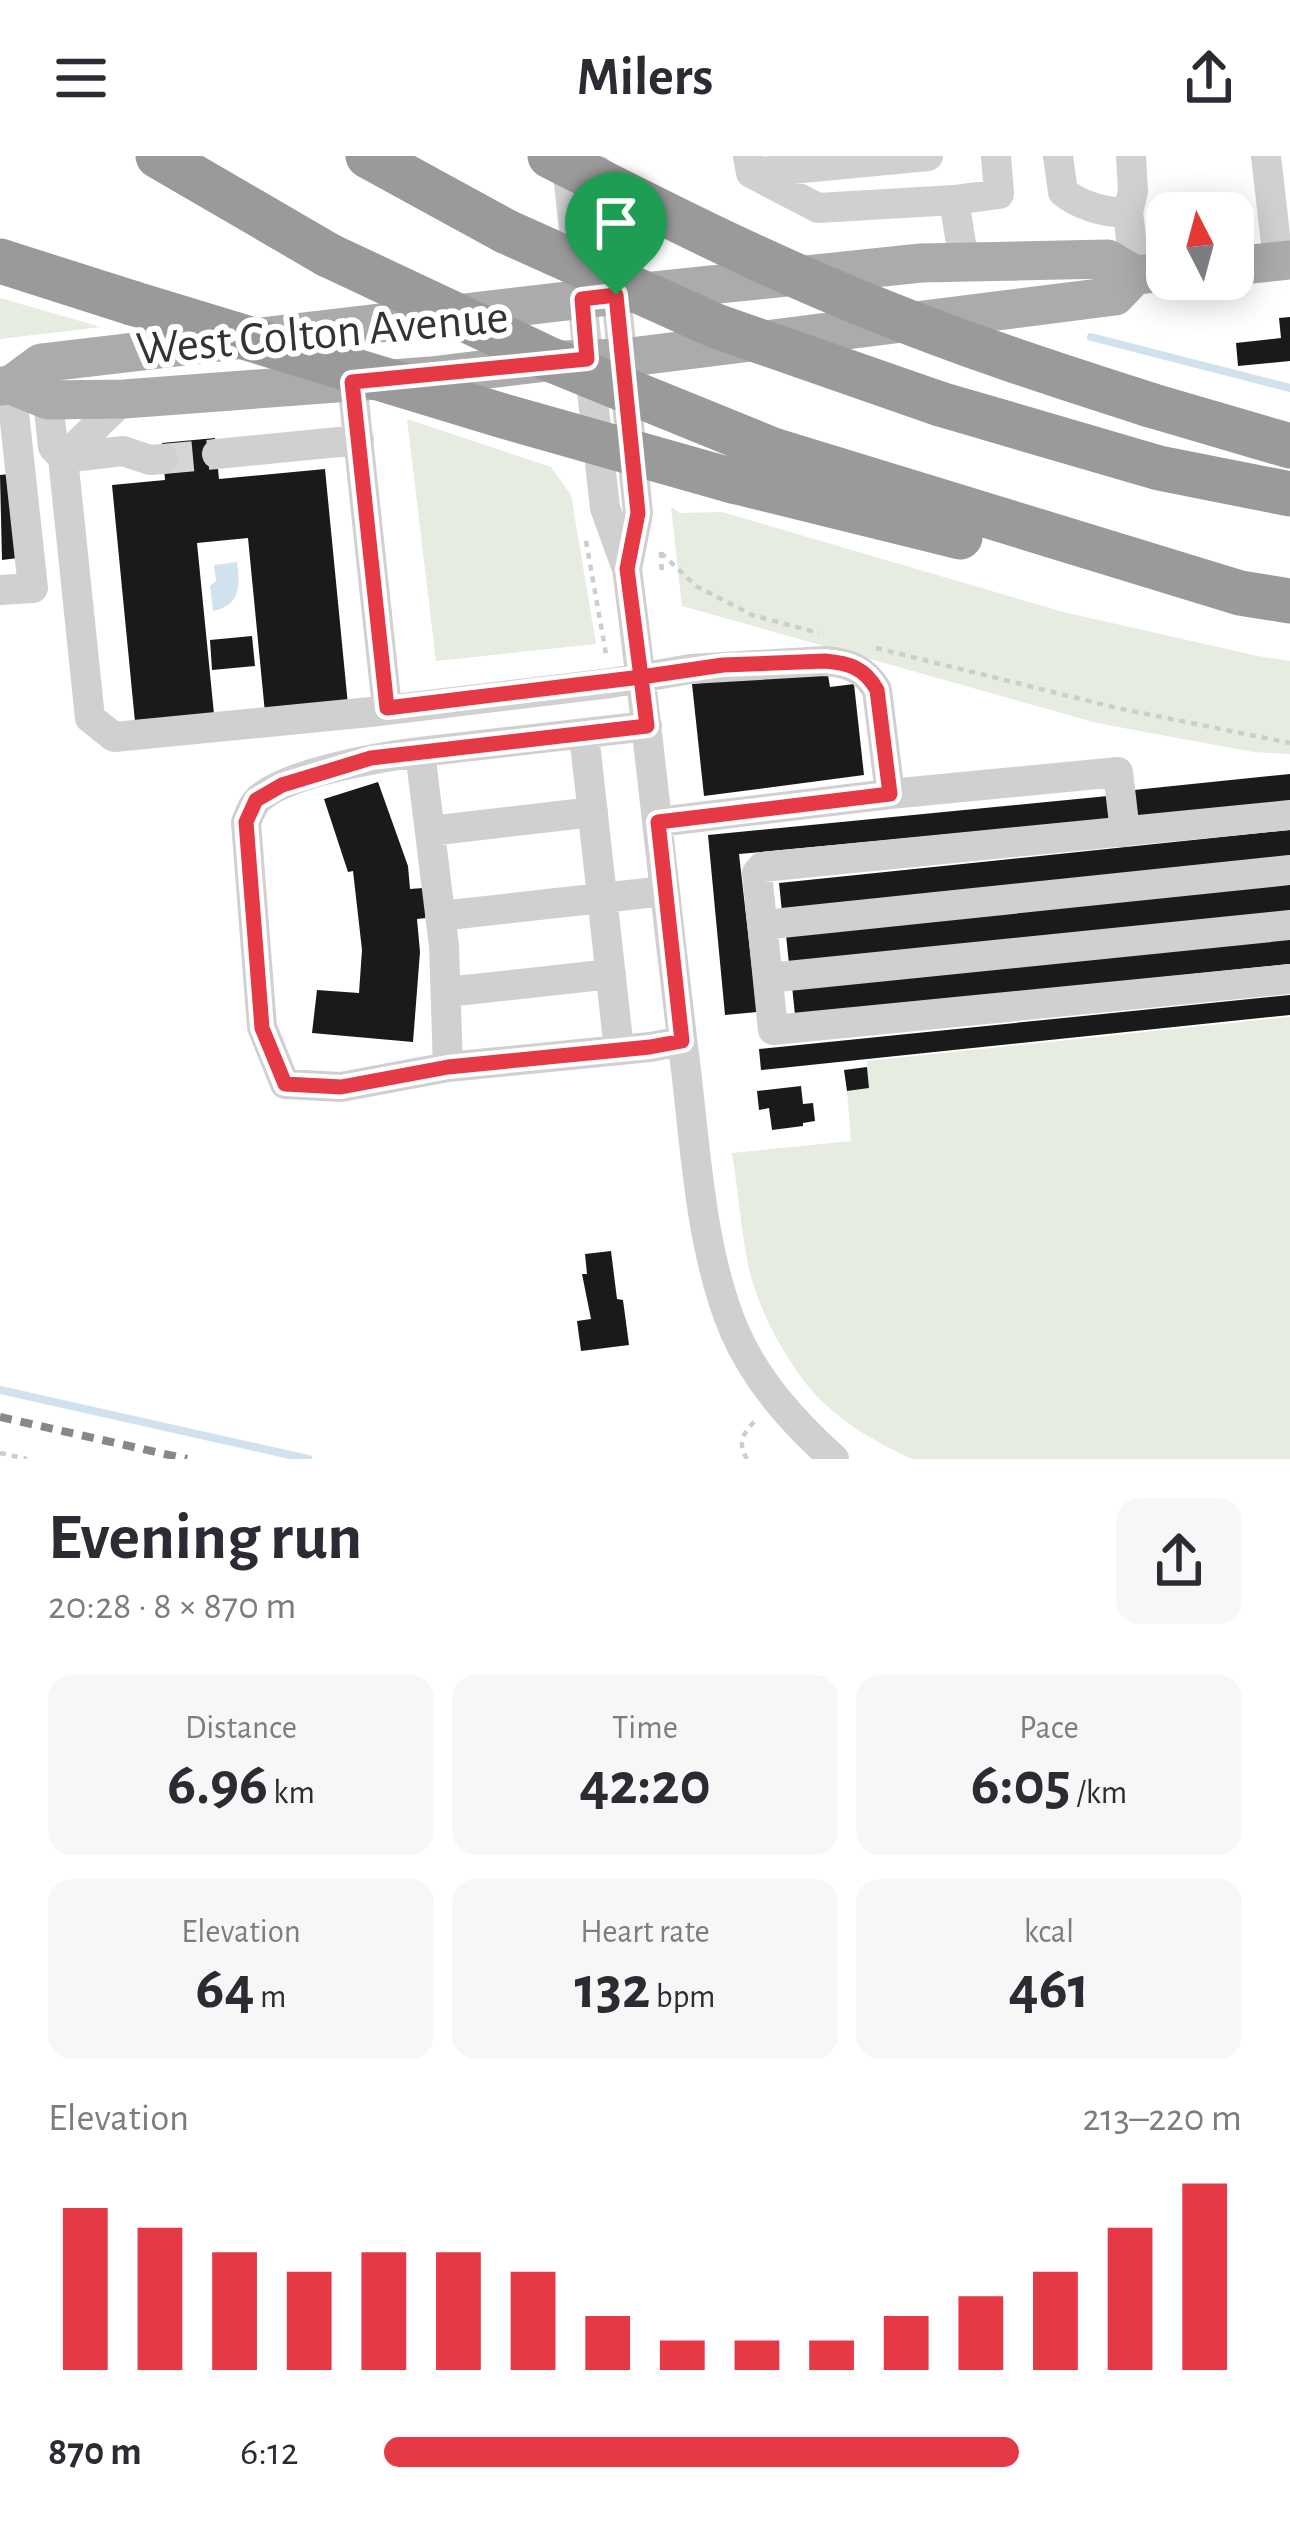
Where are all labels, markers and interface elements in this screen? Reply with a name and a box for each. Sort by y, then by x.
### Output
icon: menu [48,45,114,111]
icon: share [1176,45,1242,111]
text: Milers [577,51,713,105]
pin [565,172,667,295]
icon: arrive [583,190,649,256]
north arrow [1146,192,1254,300]
map controls [1146,192,1254,300]
street label: West Colton Avenue [134,294,510,374]
button: share [1116,1498,1242,1624]
text: Evening run [48,1505,362,1571]
text: 20:28 · 8 × 870 m [48,1587,296,1626]
text: Distance [185,1712,297,1745]
text: Time [612,1712,678,1745]
text: Pace [1019,1712,1079,1745]
text: 6.96 [167,1755,268,1815]
text: 42:20 [579,1755,711,1815]
text: 6:05 [971,1755,1071,1815]
text: km [268,1777,315,1810]
text: /km [1071,1777,1127,1810]
text: Elevation [181,1916,301,1949]
text: Heart rate [580,1916,710,1949]
text: kcal [1024,1916,1074,1949]
text: 64 [195,1959,255,2019]
text: 132 [574,1959,650,2019]
text: 461 [1009,1959,1089,2019]
text: m [255,1981,287,2014]
text: bpm [650,1981,716,2014]
text: Elevation [48,2099,189,2138]
text: 213–220 m [1082,2099,1242,2138]
text: 870 m [48,2433,142,2472]
text: 6:12 [240,2433,298,2472]

